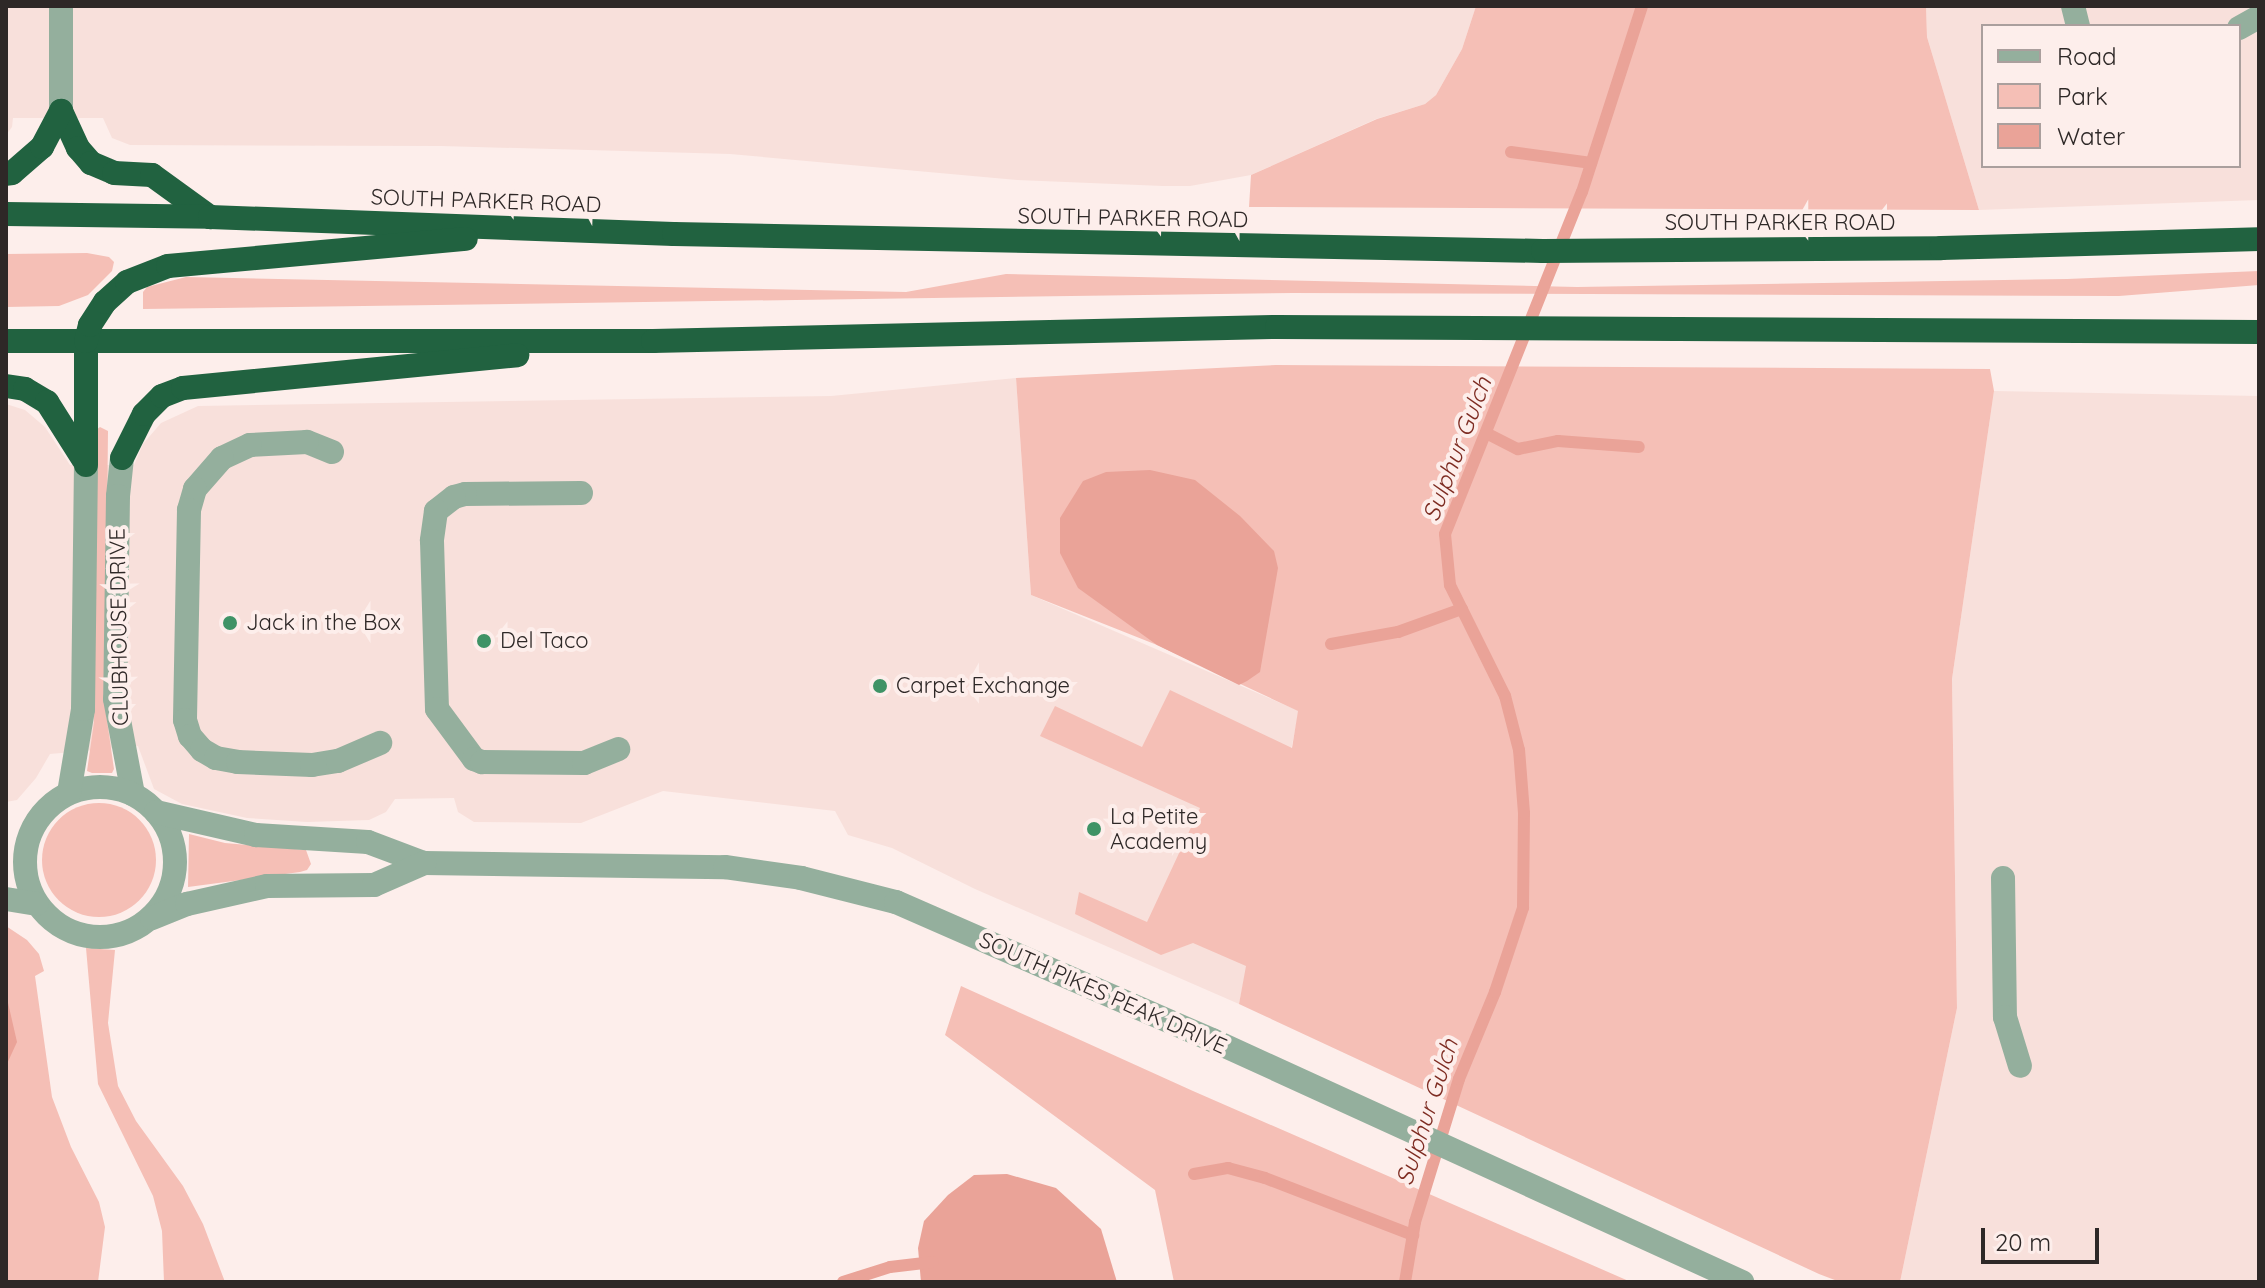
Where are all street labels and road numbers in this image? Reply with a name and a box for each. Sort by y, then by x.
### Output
street label: SOUTH PARKER ROAD [370,184,602,218]
street label: SOUTH PARKER ROAD [1017,203,1249,233]
street label: SOUTH PARKER ROAD [1665,210,1895,236]
street label: CLUBHOUSE DRIVE [104,528,134,726]
street label: SOUTH PIKES PEAK DRIVE [975,926,1231,1060]

